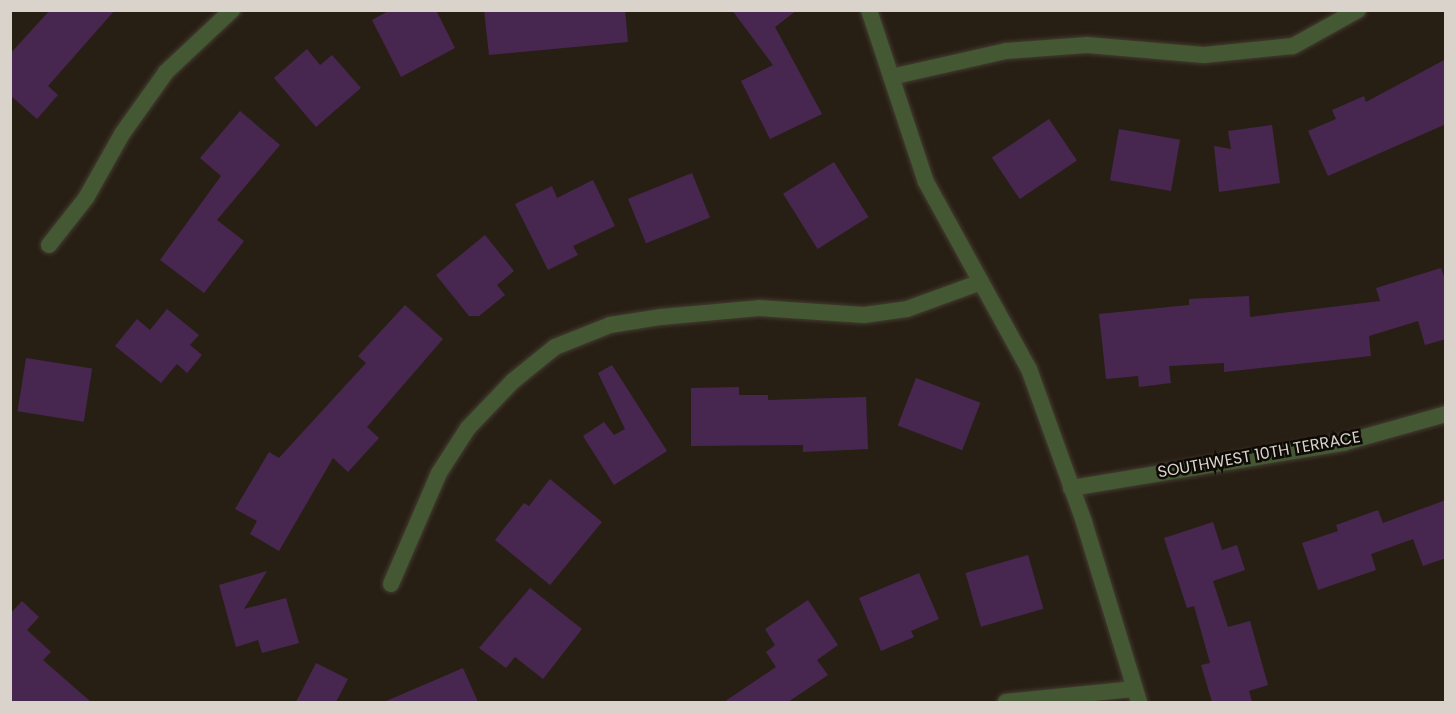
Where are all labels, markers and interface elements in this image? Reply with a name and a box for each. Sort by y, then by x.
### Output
street label: SOUTHWEST 10TH TERRACE [1156,428,1362,482]

